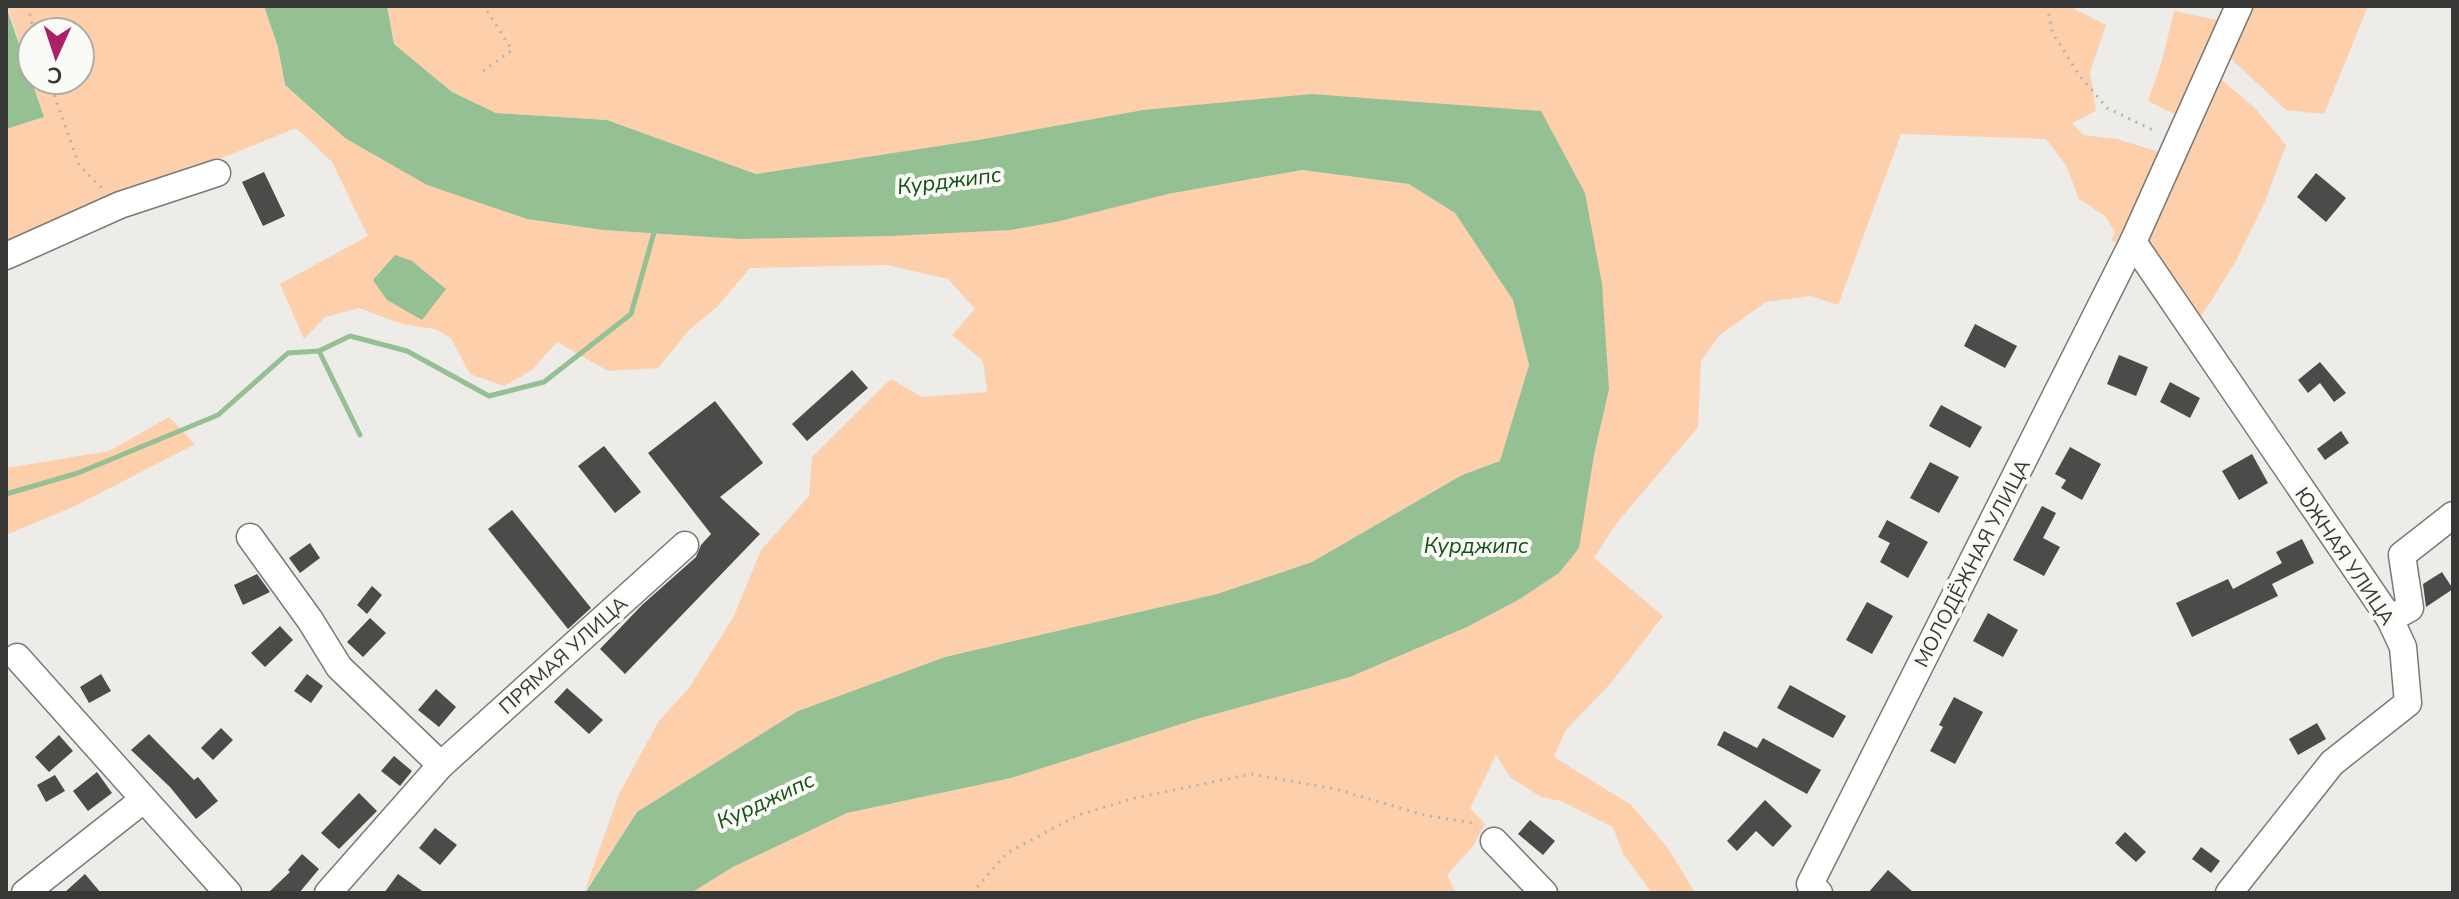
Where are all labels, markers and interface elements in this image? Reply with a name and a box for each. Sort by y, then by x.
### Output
north arrow [16,16,96,96]
text: С [47,60,63,90]
water label: Курджипс [895,160,1003,202]
street label: МОЛОДЁЖНАЯ УЛИЦА [1908,454,2037,672]
street label: ЮЖНАЯ УЛИЦА [2288,482,2401,631]
water label: Курджипс [1424,531,1529,561]
street label: ПРЯМАЯ УЛИЦА [493,590,634,720]
water label: Курджипс [712,765,820,837]

